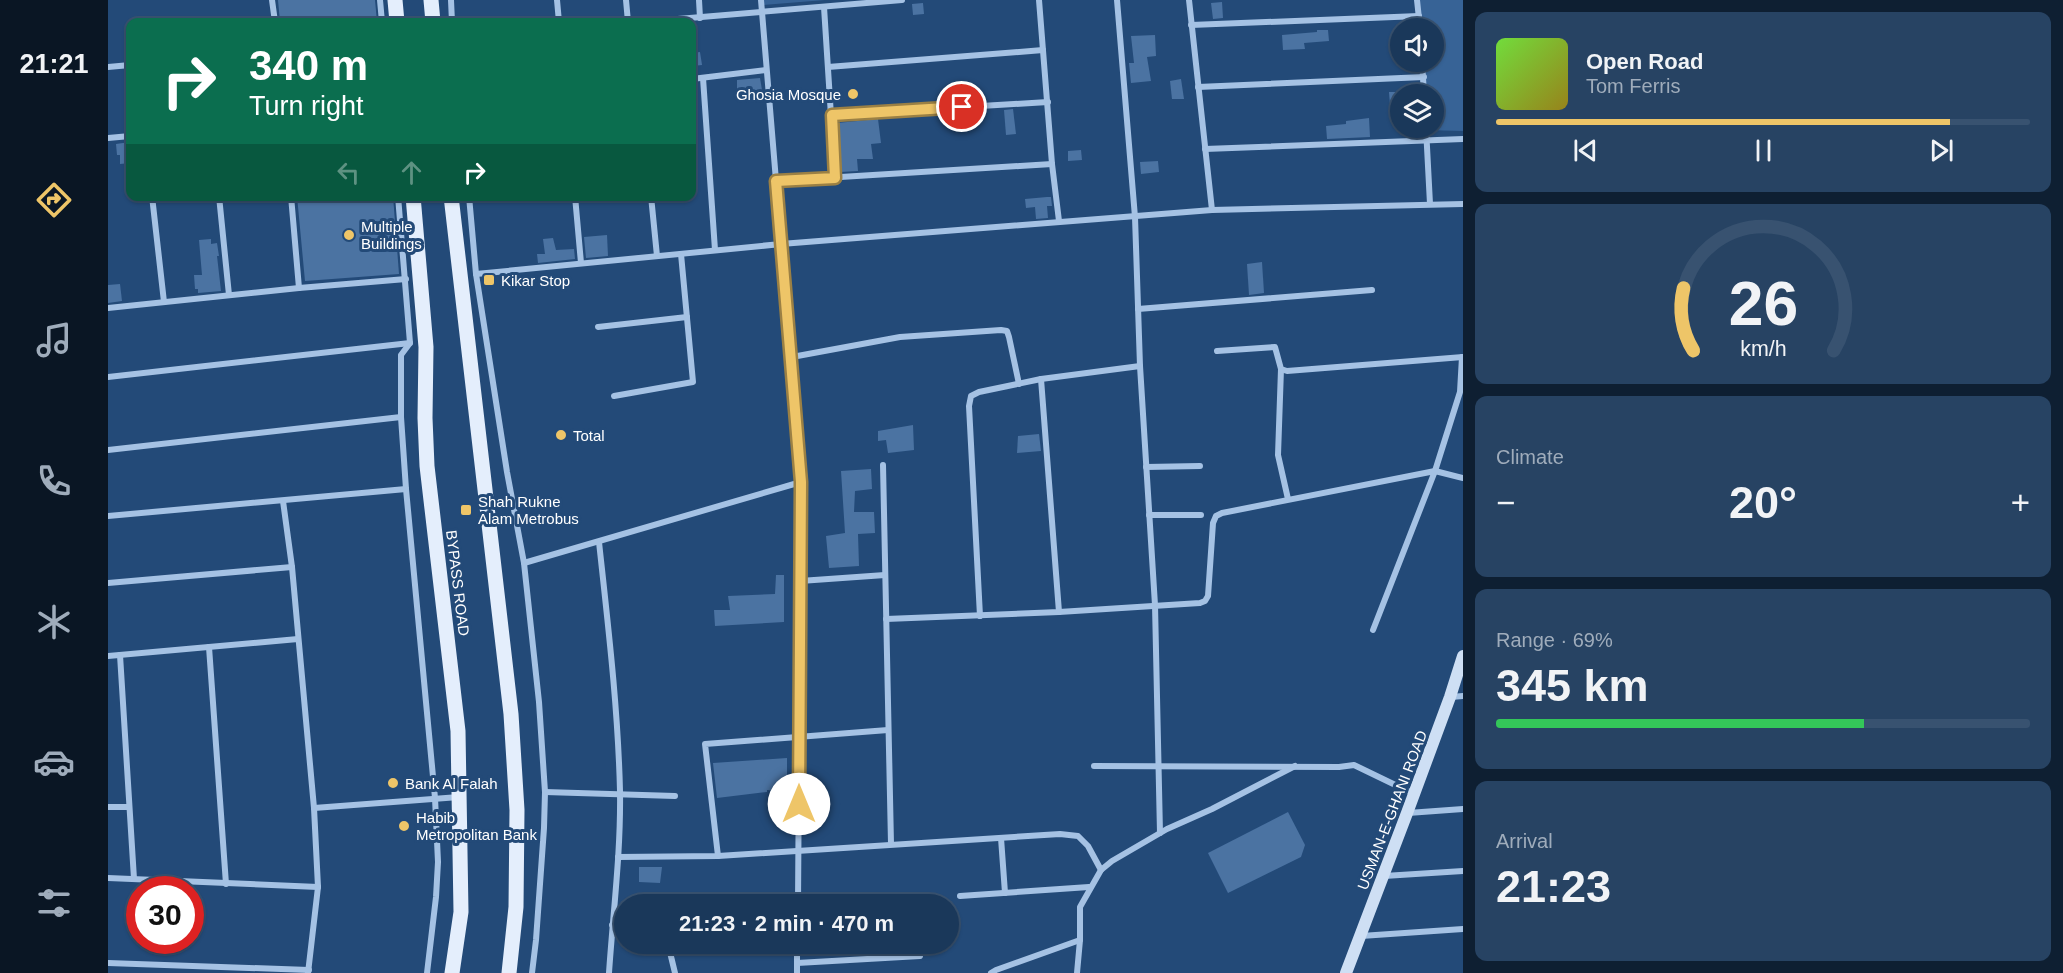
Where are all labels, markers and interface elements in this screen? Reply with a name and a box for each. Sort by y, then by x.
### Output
map controls [1390,18,1444,138]
button: sound [1390,18,1444,72]
icon: right [150,42,228,120]
text: 340 m [249,42,368,89]
text: 21:21 [19,49,89,79]
text: Open Road [1586,49,1703,74]
text: Tom Ferris [1586,75,1680,97]
pin [936,81,987,132]
button: layers [1390,84,1444,138]
place label: Ghosia Mosque [736,86,841,103]
marker: Ghosia Mosque [846,87,860,101]
icon: arrive [945,90,978,123]
text: Turn right [249,91,364,121]
icon: previous [1569,134,1602,167]
icon: pause [1747,134,1780,167]
icon: next [1925,134,1958,167]
icon: left [332,156,365,189]
icon: ahead [395,156,428,189]
icon: right [458,156,491,189]
icon: directions [33,179,75,221]
place label: Multiple Buildings [361,218,422,252]
marker: Multiple Buildings [342,228,356,242]
text: 26 [1728,269,1798,338]
place label: Kikar Stop [501,272,570,289]
marker: Kikar Stop [482,273,496,287]
icon: music [33,319,75,361]
text: km/h [1740,338,1786,362]
place label: Total [573,427,605,444]
marker: Total [554,428,568,442]
text: Climate [1496,446,1564,468]
icon: phone [33,460,75,502]
text: 20° [1729,477,1797,528]
text: − [1496,484,1515,521]
text: + [2011,484,2030,521]
place label: Shah Rukne Alam Metrobus [478,493,579,527]
marker: Shah Rukne Alam Metrobus [459,503,473,517]
street label: BYPASS ROAD [443,529,473,637]
icon: climate [33,601,75,643]
text: Range · 69% [1496,629,1613,651]
text: 345 km [1496,660,1649,711]
street label: USMAN-E-GHANI ROAD [1354,728,1430,892]
icon: car [33,741,75,783]
position arrow [767,772,831,836]
place label: Bank Al Falah [405,775,498,792]
marker: Bank Al Falah [386,776,400,790]
place label: Habib Metropolitan Bank [416,809,537,843]
marker: Habib Metropolitan Bank [397,819,411,833]
text: Arrival [1496,830,1553,852]
text: 21:23 [1496,861,1611,912]
speed limit sign: 30 [126,876,204,954]
icon: filters [33,882,75,924]
text: 21:23 · 2 min · 470 m [679,911,894,936]

